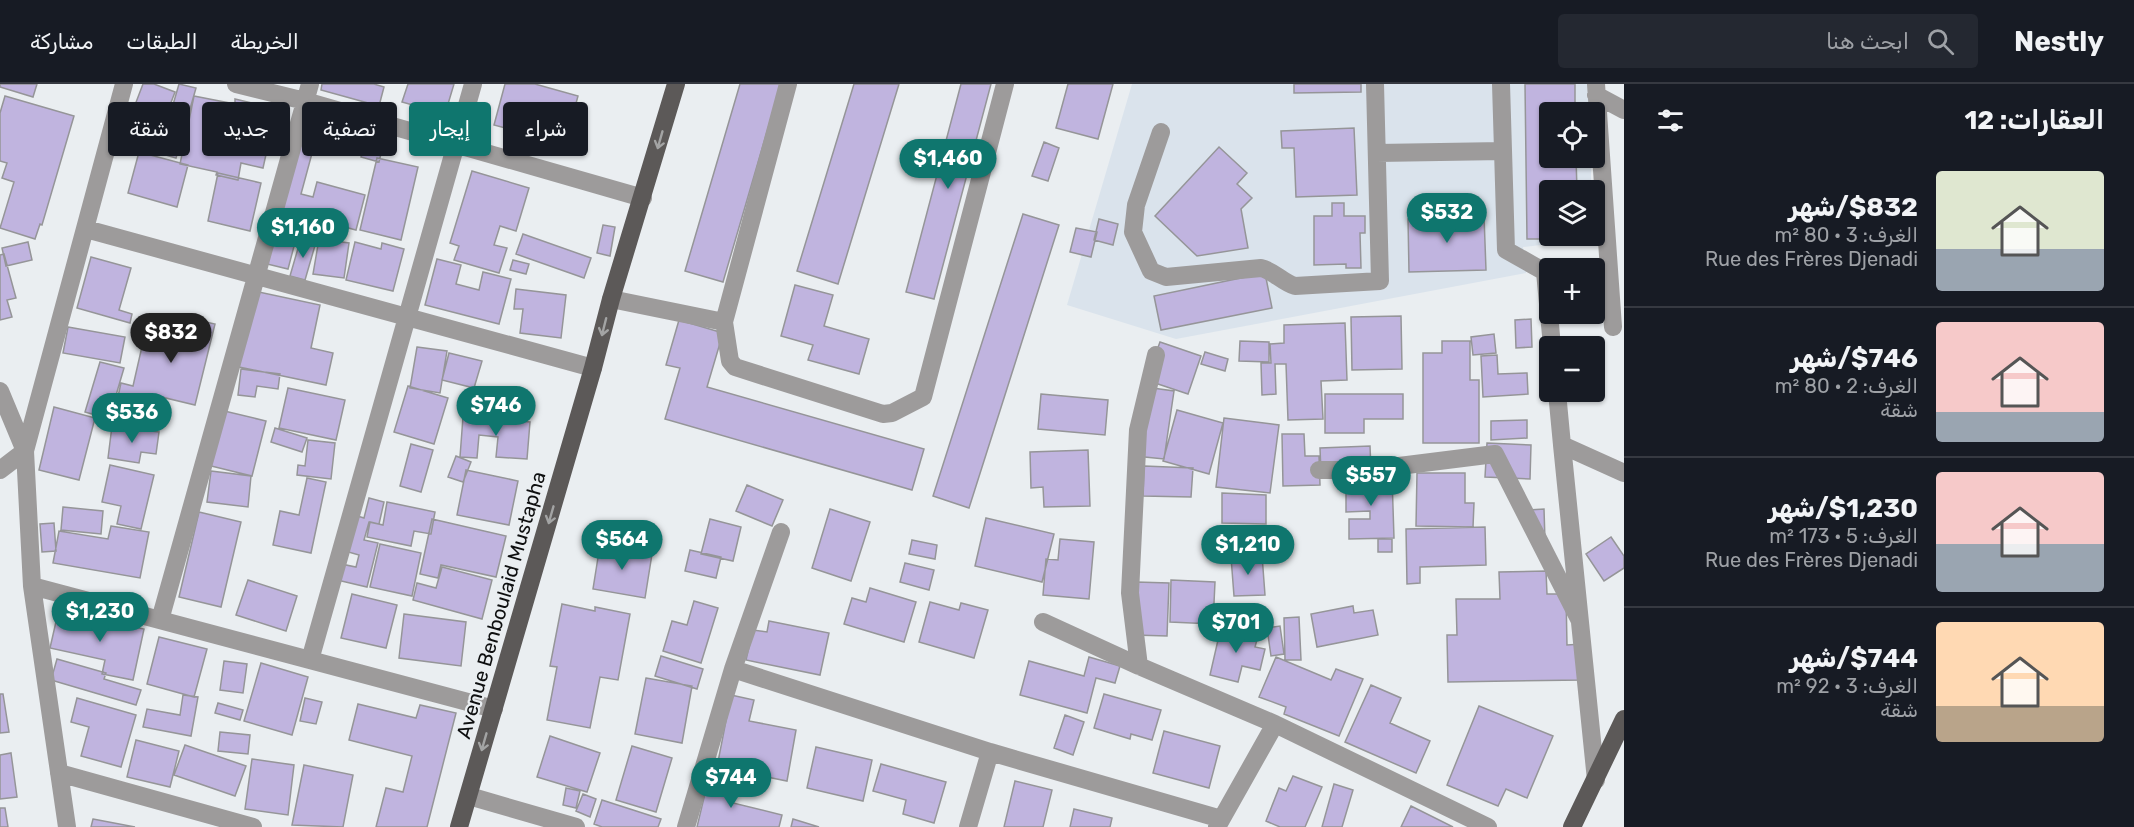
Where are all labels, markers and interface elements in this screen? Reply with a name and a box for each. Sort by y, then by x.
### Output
search box [1558,14,1978,68]
icon: search [1924,25,1957,58]
text: Nestly [2014,25,2104,58]
text: ابحث هنا [1826,28,1909,55]
text: مشاركة [30,29,93,54]
text: الطبقات [126,29,198,54]
text: الخريطة [231,29,299,54]
chip: شقة [108,102,190,156]
chip: جديد [202,102,290,156]
chip: تصفية [302,102,397,156]
chip: إيجار [409,102,491,156]
chip: شراء [503,102,588,156]
map controls [1539,102,1605,402]
button: locate [1539,102,1605,168]
icon: filters [1654,104,1687,137]
text: العقارات: 12 [1964,105,2104,136]
one-way arrow [654,130,665,149]
pin: $1,460 [899,139,997,190]
text: $1,460 [914,146,983,170]
button: layers [1539,180,1605,246]
text: $832/شهر [1789,192,1918,223]
pin: $532 [1411,193,1483,244]
icon: home [1984,195,2056,267]
text: $532 [1421,200,1473,224]
pin: $1,160 [254,208,352,259]
text: $1,160 [271,215,335,239]
text: الغرف: 3 · 80 m² [1775,223,1918,247]
text: Rue des Frères Djenadi [1705,247,1918,271]
button: + [1539,258,1605,324]
pin: $832 [135,313,207,364]
one-way arrow [597,317,609,336]
text: $832 [144,320,198,344]
button: − [1539,336,1605,402]
text: $746/شهر [1791,343,1918,374]
icon: home [1984,346,2056,418]
text: الغرف: 2 · 80 m² [1775,374,1918,398]
pin: $746 [460,386,532,437]
pin: $536 [96,393,168,444]
text: $746 [471,393,521,417]
text: شقة [1880,398,1918,422]
text: $536 [106,400,158,424]
pin: $557 [1335,456,1407,507]
text: $557 [1346,463,1396,487]
street label: Avenue Benboulaid Mustapha [451,469,551,741]
text: $1,230/شهر [1768,493,1918,524]
icon: home [1984,496,2056,568]
one-way arrow [545,505,556,524]
pin: $564 [586,520,658,571]
text: الغرف: 5 · 173 m² [1769,524,1918,548]
pin: $1,210 [1199,525,1297,576]
text: $564 [596,527,648,551]
text: $1,210 [1215,532,1281,556]
text: Rue des Frères Djenadi [1705,548,1918,572]
pin: $1,230 [51,592,149,643]
text: $1,230 [66,599,134,623]
pin: $701 [1200,603,1272,654]
text: $701 [1212,610,1260,634]
text: $744/شهر [1790,643,1918,674]
icon: home [1984,646,2056,718]
text: الغرف: 3 · 92 m² [1776,674,1918,698]
text: شقة [1880,698,1918,722]
one-way arrow [478,732,489,751]
pin: $744 [695,758,767,809]
text: $744 [705,765,757,789]

